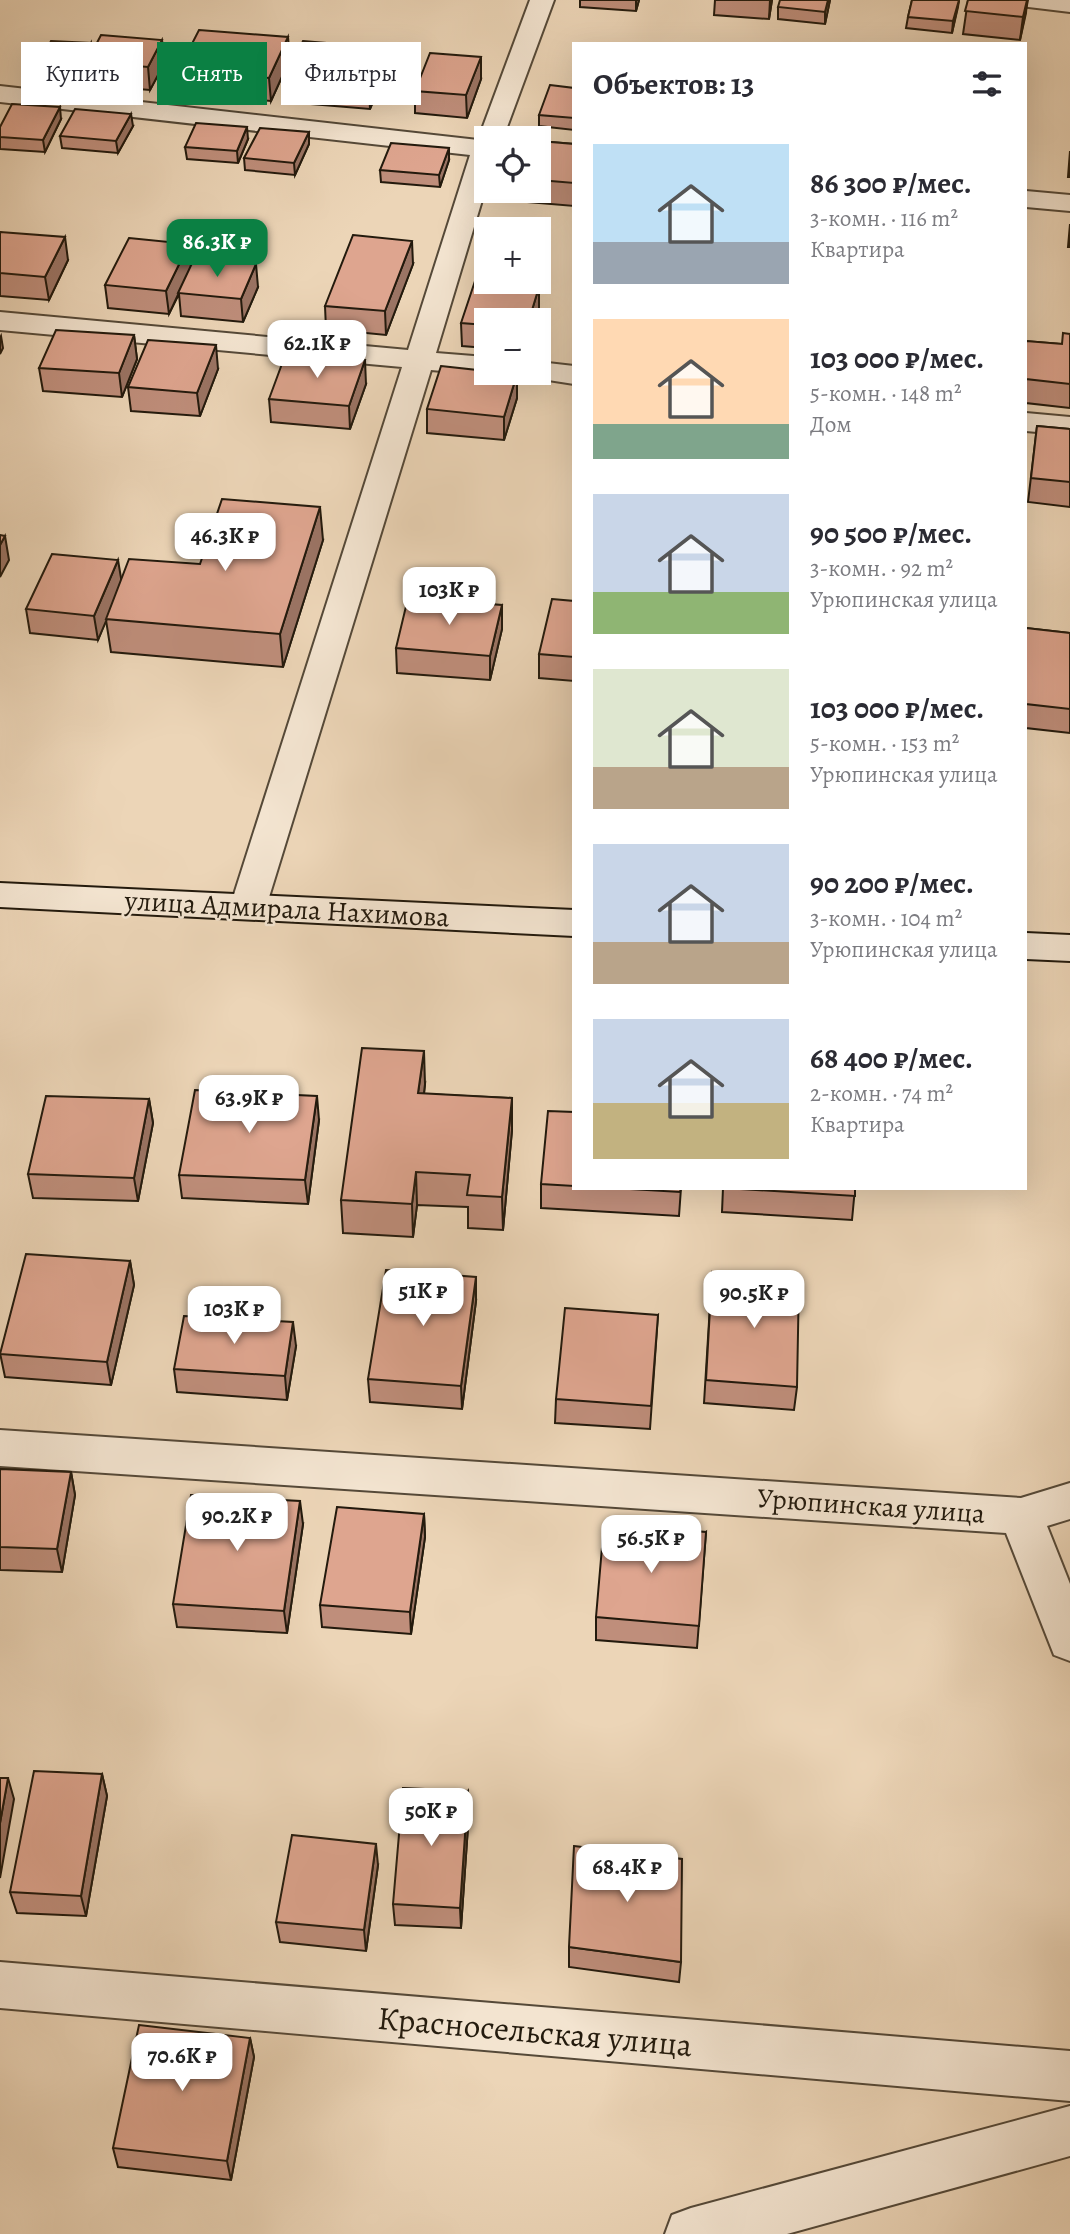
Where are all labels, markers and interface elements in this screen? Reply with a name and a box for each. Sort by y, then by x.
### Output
chip: Купить [21,42,143,105]
chip: Снять [157,42,267,105]
chip: Фильтры [281,42,421,105]
text: Объектов: 13 [593,64,754,104]
icon: filters [968,65,1006,103]
map controls [474,126,551,385]
button: locate [474,126,551,203]
text: 86 300 ₽/мес. [810,163,972,203]
icon: home [649,172,733,256]
text: 3-комн. · 116 m² [810,203,958,234]
button: + [474,217,551,294]
pin: 86.3K ₽ [152,219,282,279]
text: 86.3K ₽ [183,226,251,257]
text: Квартира [810,234,905,265]
button: − [474,308,551,385]
pin: 62.1K ₽ [252,320,382,380]
text: 62.1K ₽ [283,327,351,358]
text: 103 000 ₽/мес. [810,338,984,378]
icon: home [649,347,733,431]
text: 5-комн. · 148 m² [810,378,961,409]
text: Дом [810,409,852,440]
text: 90 500 ₽/мес. [810,513,972,553]
pin: 46.3K ₽ [160,514,290,573]
text: 46.3K ₽ [191,520,259,551]
icon: home [649,522,733,606]
text: 3-комн. · 92 m² [810,553,953,584]
pin: 103K ₽ [392,568,506,627]
text: 103K ₽ [419,574,479,605]
text: Урюпинская улица [810,584,998,615]
text: 103 000 ₽/мес. [810,688,984,728]
icon: home [649,697,733,781]
text: 5-комн. · 153 m² [810,728,959,759]
text: Урюпинская улица [810,759,998,790]
text: 90 200 ₽/мес. [810,863,974,903]
icon: home [649,872,733,956]
street label: улица Адмирала Нахимова [123,881,450,936]
text: 3-комн. · 104 m² [810,903,962,934]
text: Урюпинская улица [810,934,998,965]
text: 68 400 ₽/мес. [810,1038,973,1078]
icon: home [649,1047,733,1131]
pin: 63.9K ₽ [184,1076,314,1135]
text: 2-комн. · 74 m² [810,1078,953,1109]
text: 63.9K ₽ [215,1082,283,1113]
text: Квартира [810,1109,905,1140]
pin: 51K ₽ [374,1268,472,1328]
pin: 90.5K ₽ [689,1270,819,1330]
text: 51K ₽ [399,1275,447,1306]
text: 90.5K ₽ [719,1277,789,1308]
pin: 103K ₽ [177,1286,291,1346]
text: 103K ₽ [204,1293,264,1324]
street label: Урюпинская улица [756,1479,986,1533]
pin: 90.2K ₽ [172,1494,302,1553]
text: 90.2K ₽ [202,1500,272,1531]
pin: 56.5K ₽ [586,1516,716,1575]
text: 56.5K ₽ [617,1522,685,1553]
pin: 50K ₽ [382,1788,480,1848]
text: 50K ₽ [405,1795,457,1826]
pin: 68.4K ₽ [562,1844,692,1904]
text: 68.4K ₽ [592,1851,662,1882]
street label: Красносельская улица [376,1995,695,2067]
pin: 70.6K ₽ [117,2034,247,2093]
text: 70.6K ₽ [147,2040,217,2071]

